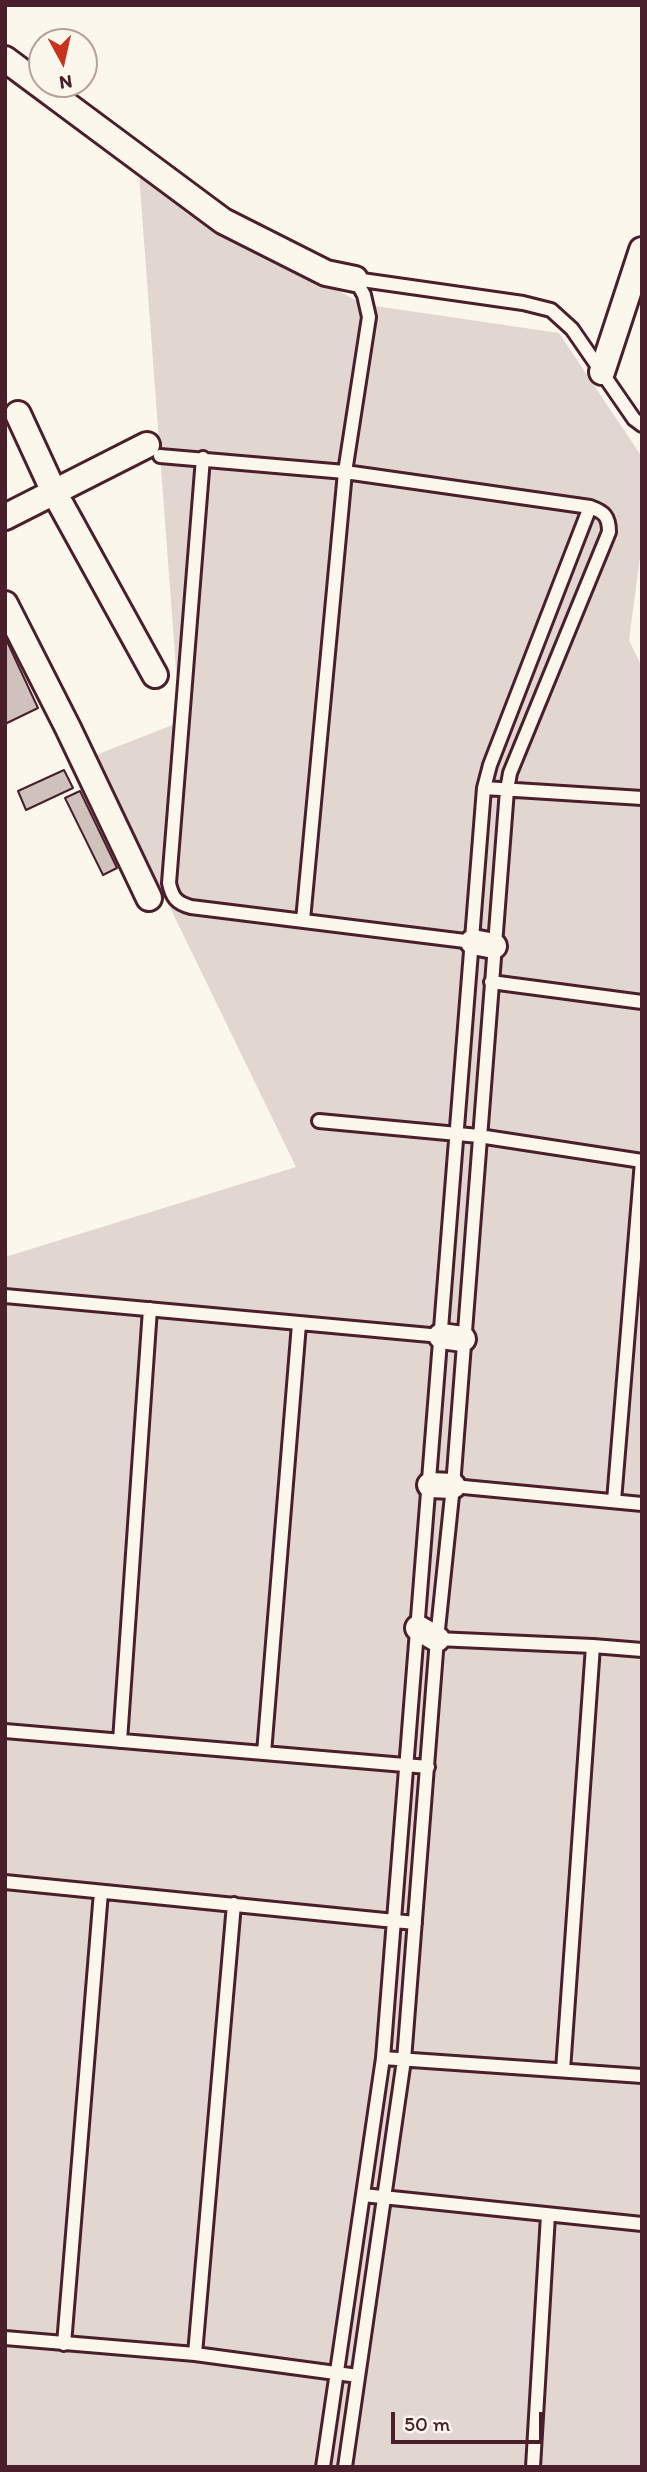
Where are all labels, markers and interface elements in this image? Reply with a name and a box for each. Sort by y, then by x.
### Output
north arrow [28,28,98,98]
text: N [58,70,74,95]
scale bar [395,2398,547,2442]
text: 50 m [404,2411,450,2436]

